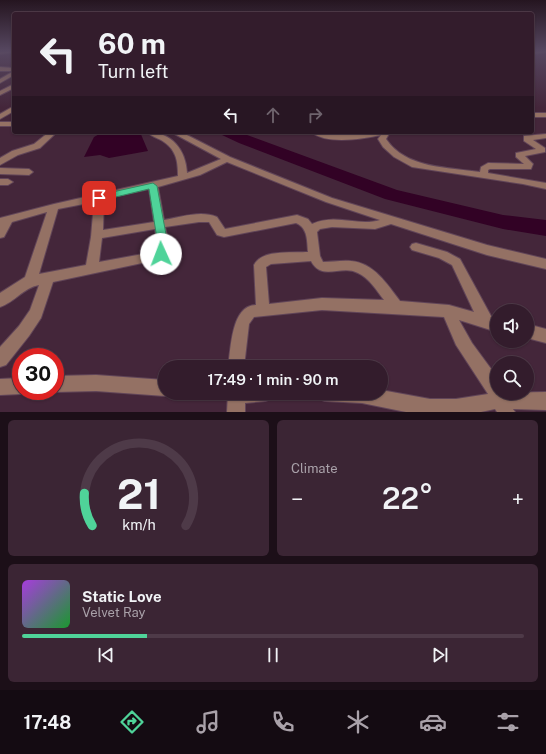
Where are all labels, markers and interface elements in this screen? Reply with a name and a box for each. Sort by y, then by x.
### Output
text: 60 m [98,27,166,60]
icon: left [32,28,84,80]
text: Turn left [98,61,168,82]
icon: left [220,104,242,126]
icon: ahead [262,104,284,126]
icon: right [304,104,326,126]
pin [82,181,116,215]
icon: arrive [88,187,110,209]
position arrow [140,233,182,275]
map controls [490,304,534,400]
button: sound [490,304,534,348]
speed limit sign: 30 [12,348,64,400]
button: search [490,356,534,400]
text: 17:49 · 1 min · 90 m [207,371,339,388]
text: Climate [291,461,338,476]
text: 21 [116,469,161,518]
text: 22° [382,480,433,516]
text: − [291,486,303,512]
text: + [512,486,524,512]
text: km/h [122,516,155,533]
text: Static Love [82,588,162,605]
text: Velvet Ray [82,605,146,620]
icon: previous [95,644,117,666]
icon: pause [262,644,284,666]
icon: next [429,644,451,666]
icon: directions [118,708,146,736]
icon: music [194,708,222,736]
icon: phone [269,708,297,736]
icon: climate [344,708,372,736]
icon: car [419,708,447,736]
icon: filters [494,708,522,736]
text: 17:48 [24,712,71,733]

